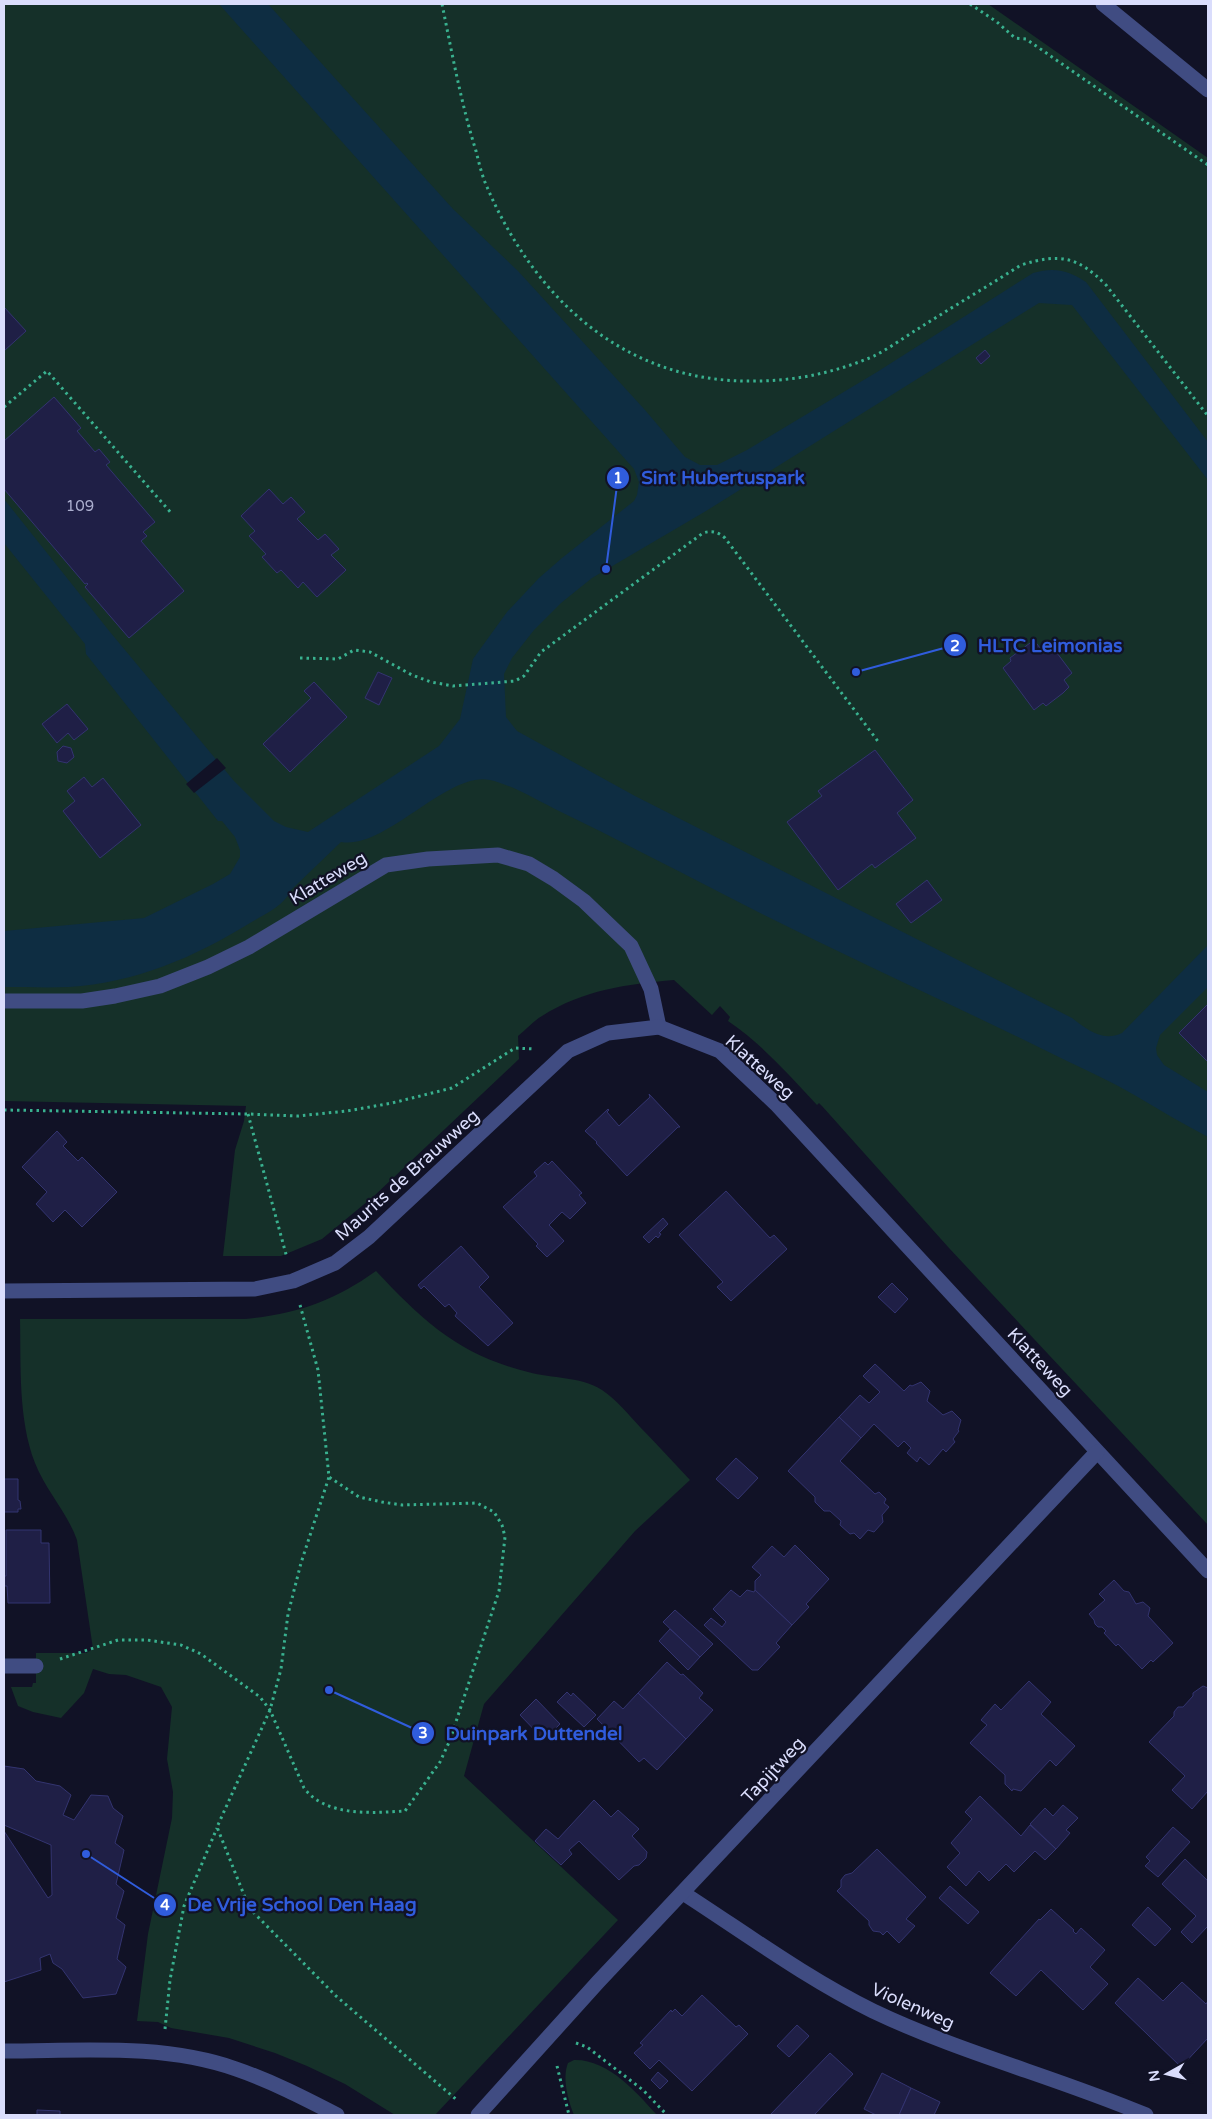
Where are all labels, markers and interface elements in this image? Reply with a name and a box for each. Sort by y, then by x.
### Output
callout: Sint Hubertuspark [606,461,815,495]
text: Sint Hubertuspark [641,467,806,490]
text: 1 [613,469,623,487]
house number: 109 [66,497,94,515]
callout: HLTC Leimonias [943,628,1132,662]
text: HLTC Leimonias [978,635,1122,657]
text: 2 [950,637,960,655]
street label: Klatteweg [286,846,370,910]
street label: Klatteweg [721,1030,799,1104]
street label: Maurits de Brauwweg [330,1104,484,1246]
street label: Klatteweg [1003,1323,1077,1401]
callout: Duinpark Duttendel [411,1716,633,1750]
text: Duinpark Duttendel [445,1723,623,1746]
text: 3 [418,1724,428,1742]
street label: Tapijtweg [737,1732,809,1808]
callout: De Vrije School Den Haag [153,1888,427,1922]
text: De Vrije School Den Haag [187,1894,417,1917]
text: 4 [160,1896,170,1914]
street label: Violenweg [868,1978,958,2034]
north arrow [1142,2049,1192,2099]
text: N [1145,2069,1164,2082]

